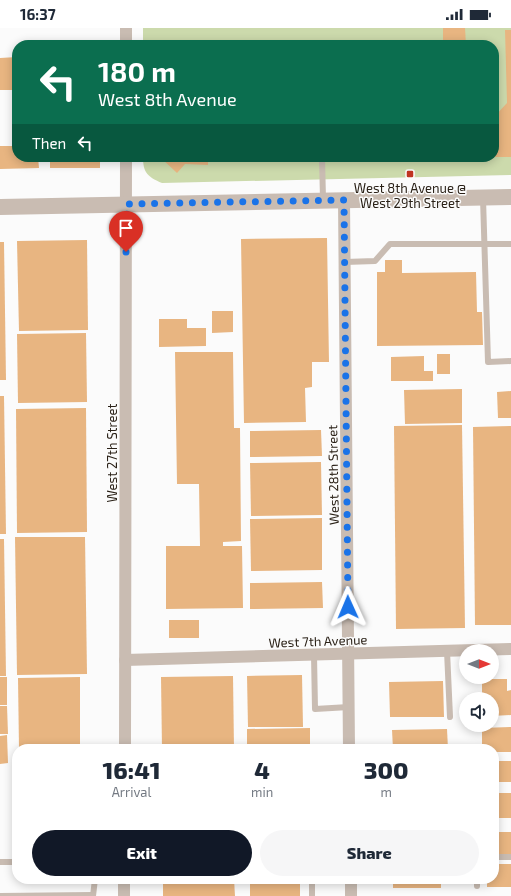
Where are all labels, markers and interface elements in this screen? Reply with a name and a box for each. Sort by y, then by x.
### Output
text: 16:37 [20,5,56,23]
text: 180 m [98,54,176,88]
icon: left [32,56,84,108]
text: West 8th Avenue [98,88,237,110]
icon: left [74,132,96,154]
text: Then [32,134,66,152]
marker: West 8th Avenue @ West 29th Street [405,169,415,179]
place label: West 8th Avenue @ West 29th Street [354,180,466,211]
pin [109,211,143,252]
icon: arrive [115,217,137,239]
street label: West 27th Street [104,403,120,503]
street label: West 28th Street [324,425,342,525]
position arrow [327,586,369,628]
street label: West 7th Avenue [268,631,368,651]
north arrow [459,644,499,684]
map controls [459,644,499,732]
button: sound [459,692,499,732]
text: 16:41 [103,755,161,784]
text: 4 [254,755,270,784]
text: 300 [364,755,409,784]
text: Arrival [112,784,151,800]
text: min [251,784,273,800]
text: m [380,784,392,800]
button: Exit [32,830,252,876]
button: Share [260,830,479,876]

